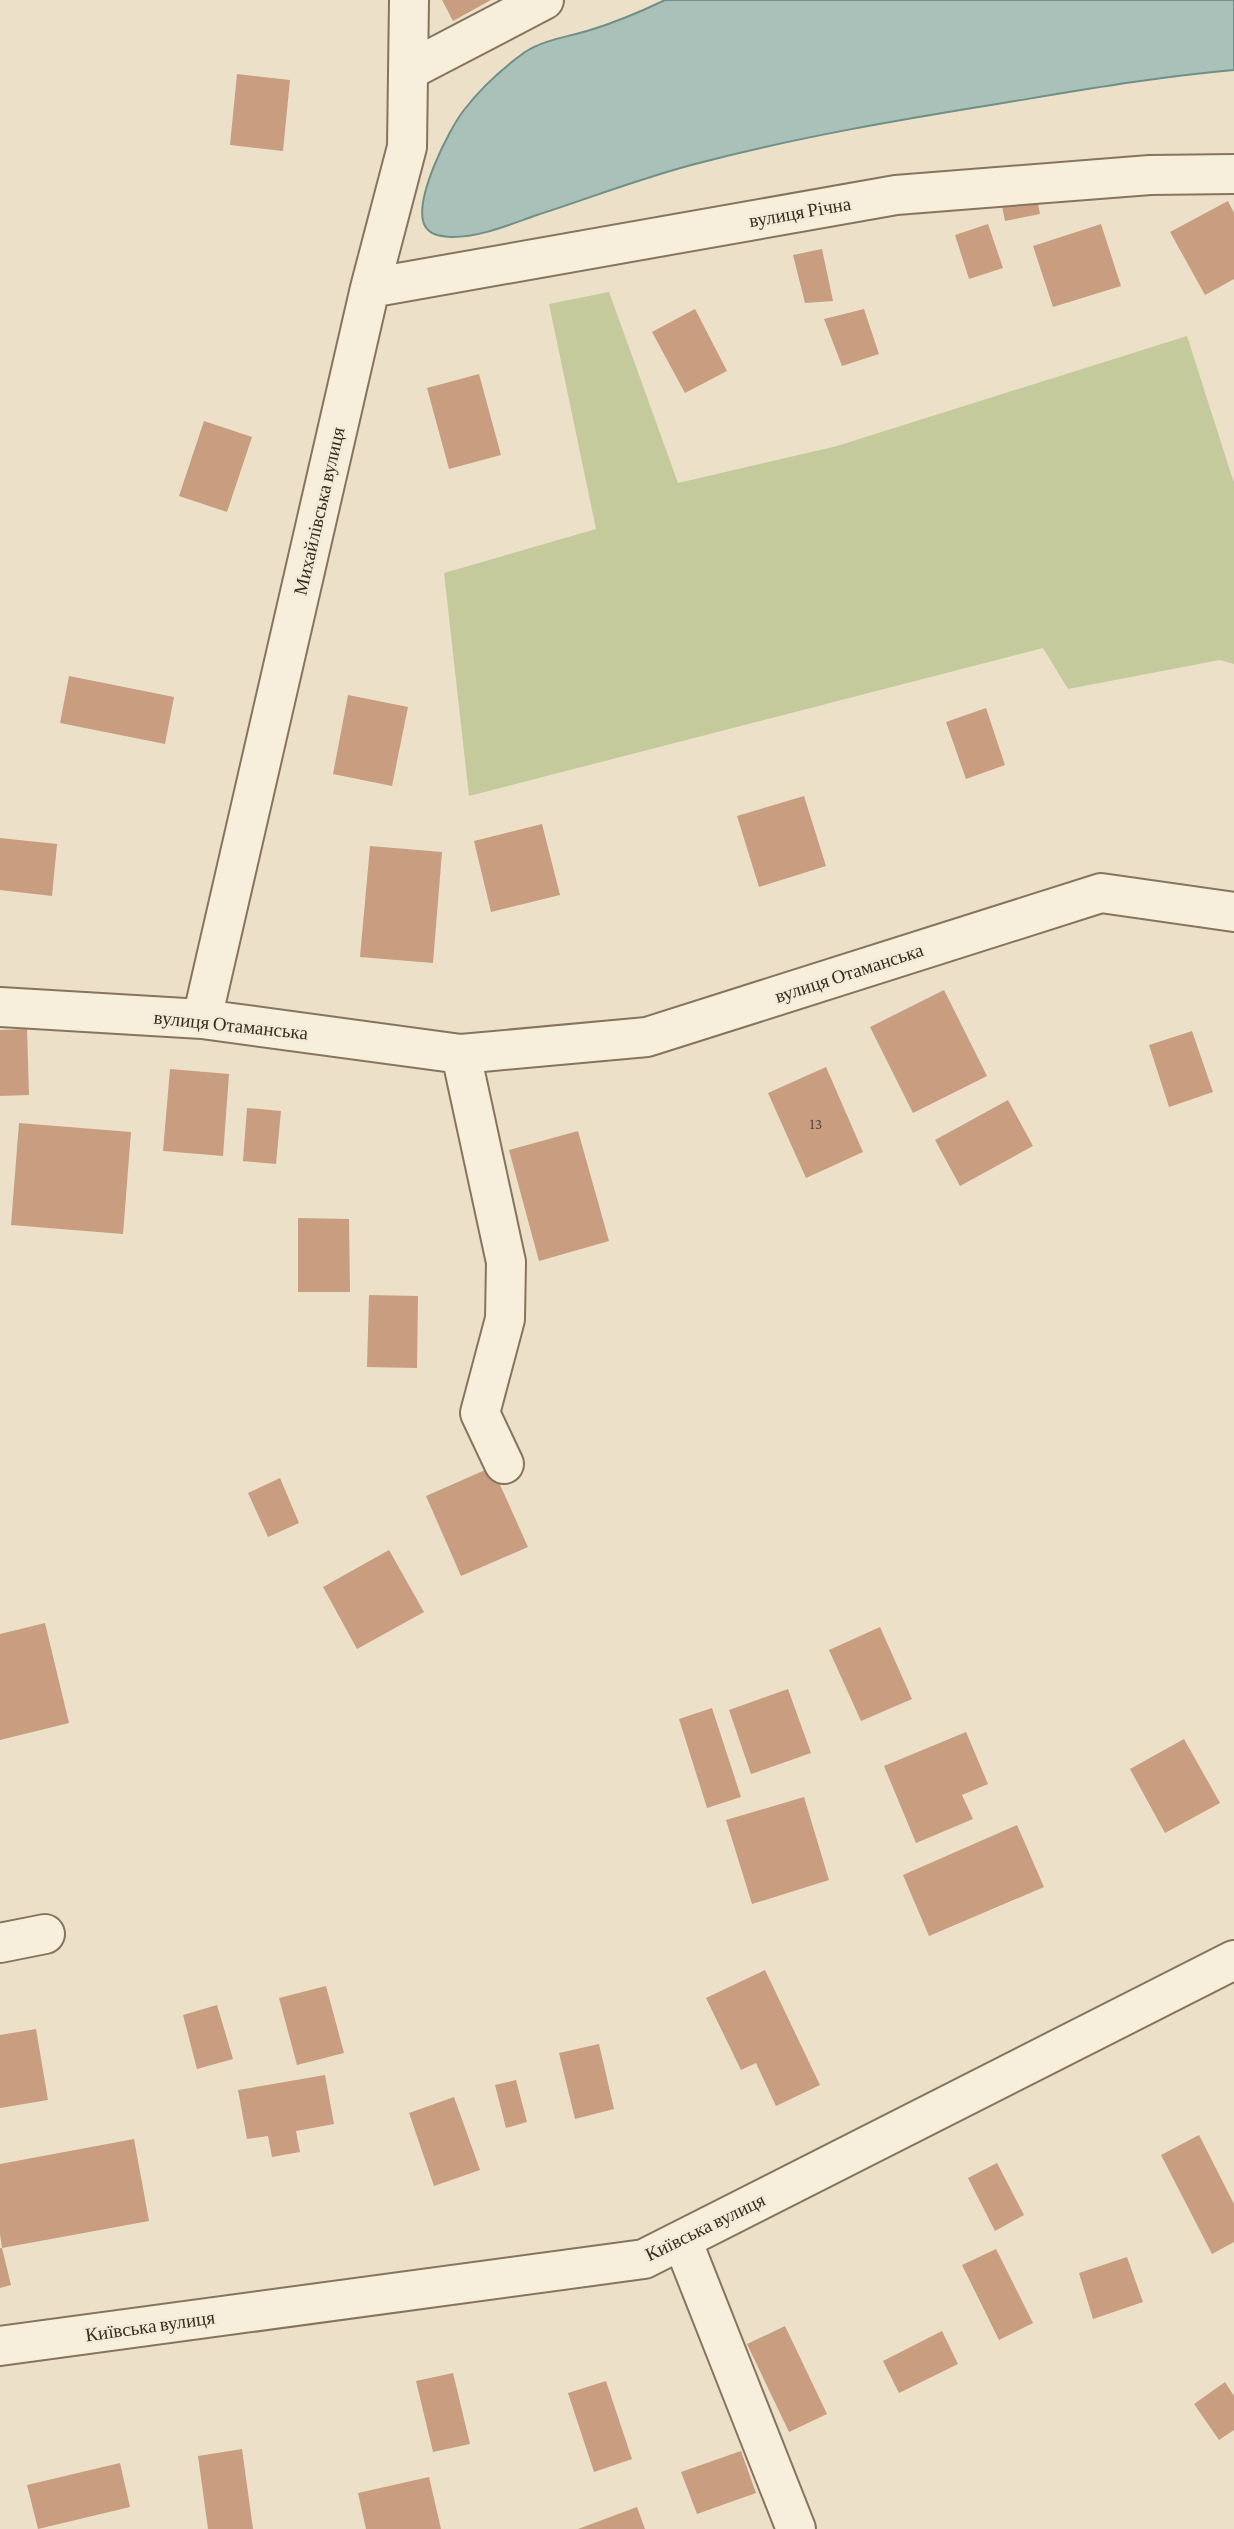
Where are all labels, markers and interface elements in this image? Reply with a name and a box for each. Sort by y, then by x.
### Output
street label: вулиця Річна [747,193,853,231]
street label: Михайлівська вулиця [289,425,349,597]
street label: вулиця Отаманська [772,939,926,1007]
street label: вулиця Отаманська [153,1006,310,1044]
house number: 13 [810,1115,822,1132]
street label: Київська вулиця [642,2189,769,2265]
street label: Київська вулиця [84,2306,216,2345]

